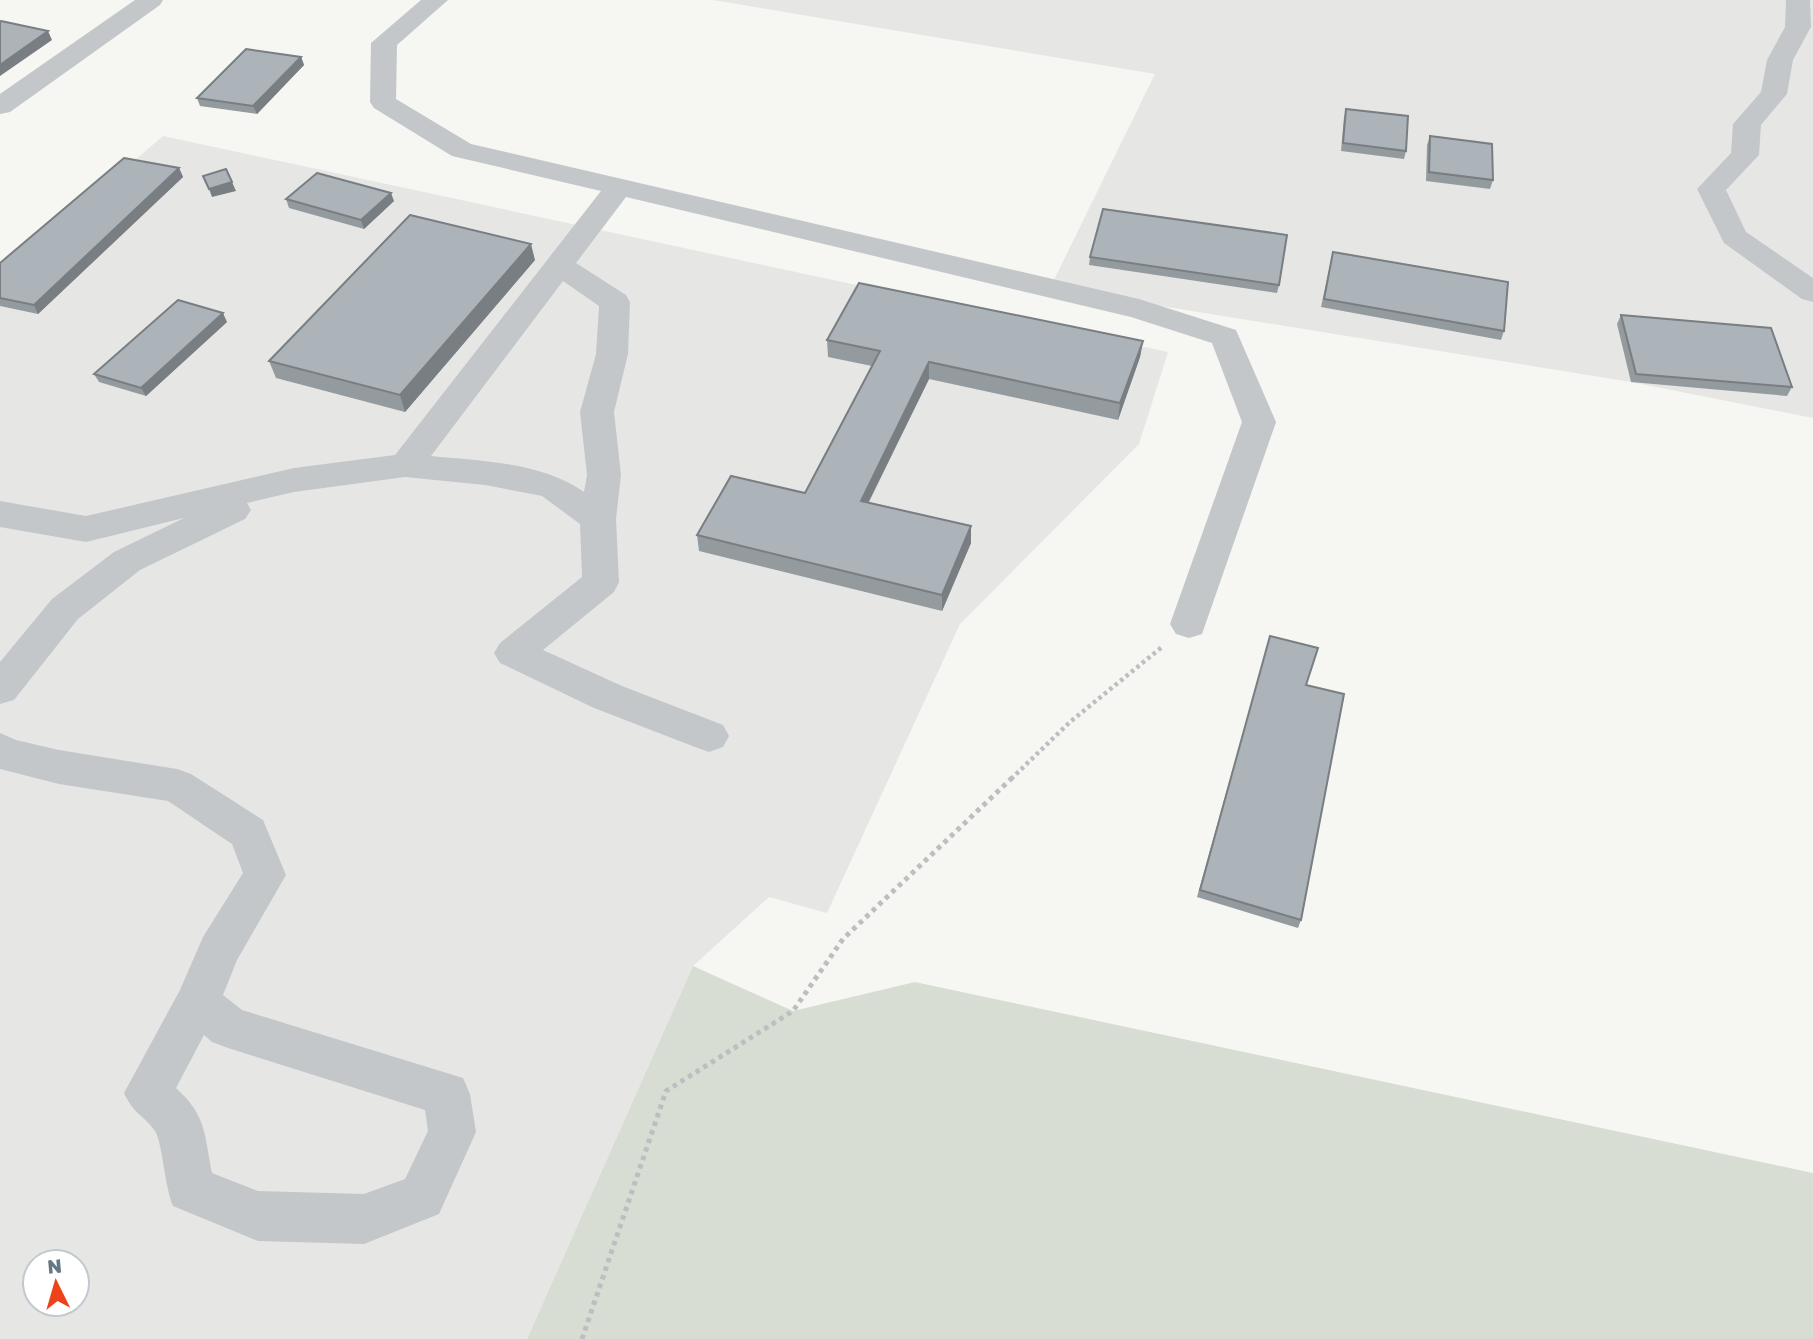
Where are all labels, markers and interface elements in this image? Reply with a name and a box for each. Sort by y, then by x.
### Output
north arrow [21,1248,91,1318]
text: N [46,1253,63,1278]

